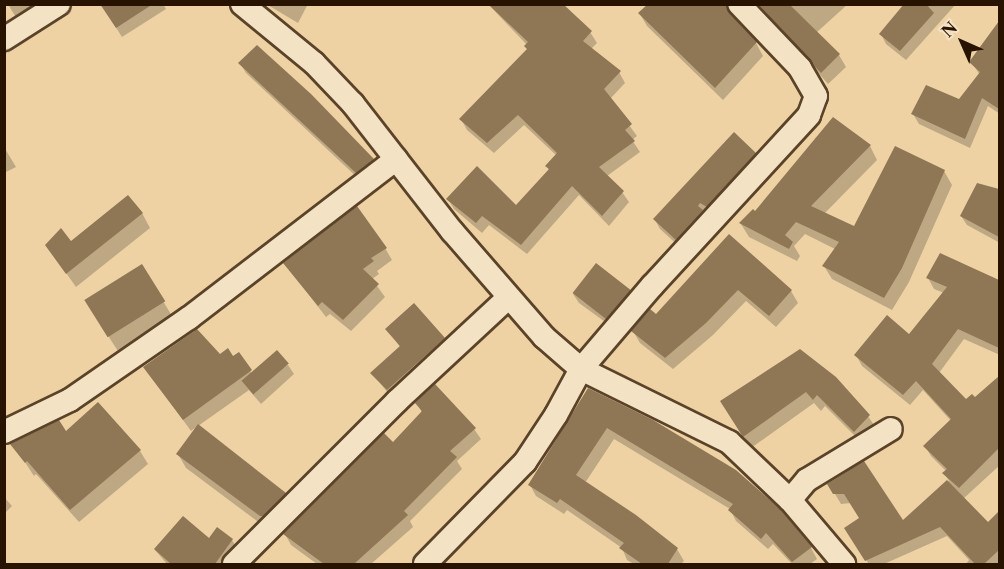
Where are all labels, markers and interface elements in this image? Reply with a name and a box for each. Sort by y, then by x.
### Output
north arrow [932,12,992,72]
text: N [937,17,961,41]

